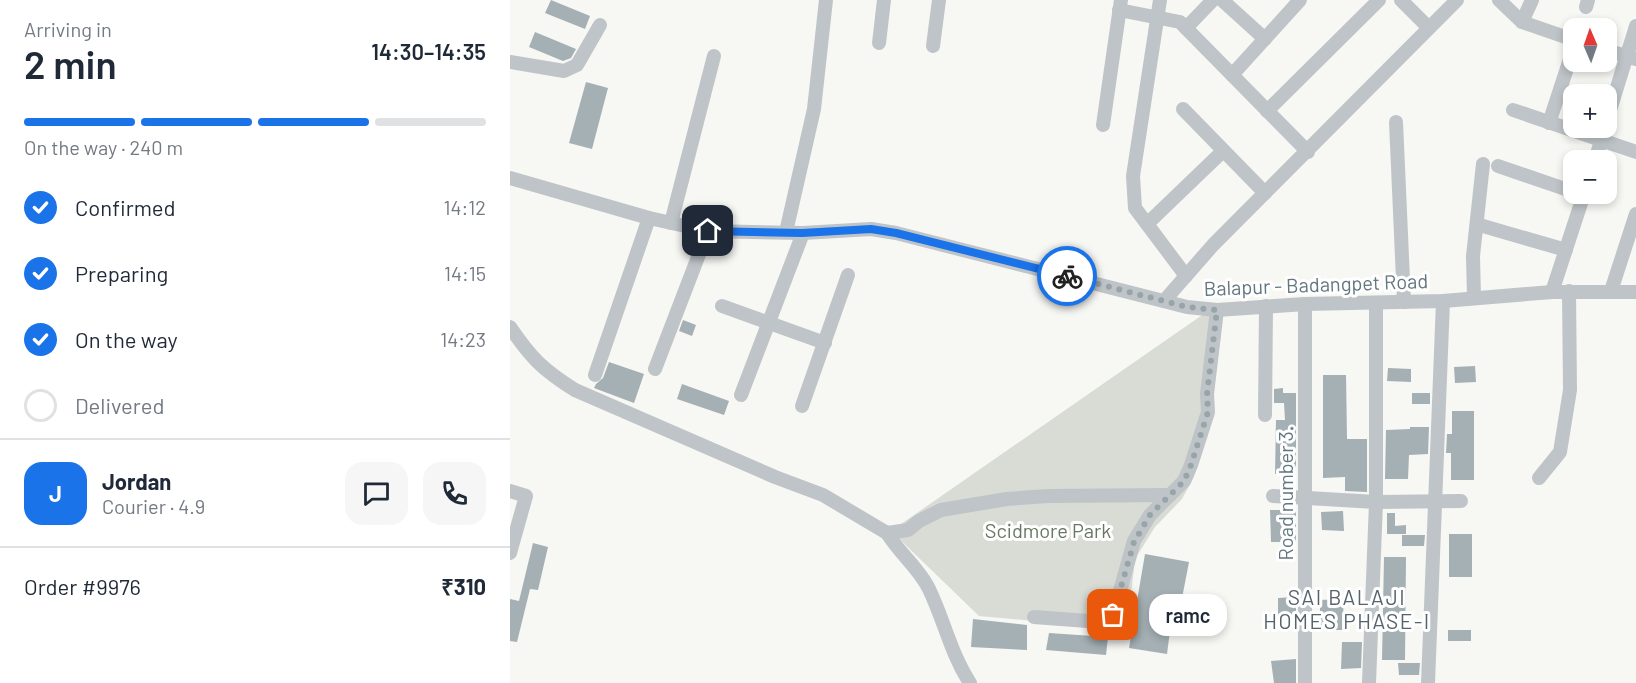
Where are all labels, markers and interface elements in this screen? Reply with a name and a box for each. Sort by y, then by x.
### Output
text: Arriving in [24,17,112,41]
north arrow [1563,18,1617,72]
map controls [1563,18,1617,204]
text: 14:30–14:35 [371,38,486,64]
text: 2 min [24,40,117,87]
button: + [1563,84,1617,138]
text: On the way · 240 m [24,135,183,159]
button: − [1563,150,1617,204]
icon: check [24,191,57,224]
text: Confirmed [75,194,175,220]
text: 14:12 [443,195,486,219]
pin [682,205,733,256]
icon: home [691,214,724,247]
courier [1037,246,1097,306]
icon: check [24,257,57,290]
text: Preparing [75,260,168,286]
icon: bike [1051,260,1084,293]
text: 14:15 [444,261,486,285]
street label: Balapur - Badangpet Road [1203,268,1429,300]
icon: check [24,323,57,356]
text: On the way [75,326,178,352]
text: 14:23 [440,327,486,351]
text: Delivered [75,392,164,418]
street label: Road number 3. [1273,426,1297,560]
button: chat [345,462,408,525]
button: phone [423,462,486,525]
text: Jordan [102,468,171,494]
text: J [49,480,62,506]
text: Courier · 4.9 [102,494,205,518]
park label: Scidmore Park [985,518,1111,542]
text: Order #9976 [24,573,141,599]
text: ₹310 [441,573,486,599]
district label: SAI BALAJI HOMES PHASE-I [1263,584,1431,633]
pin [1087,589,1138,640]
callout: ramc [1149,594,1227,636]
icon: bag [1096,598,1129,631]
text: ramc [1166,603,1210,627]

